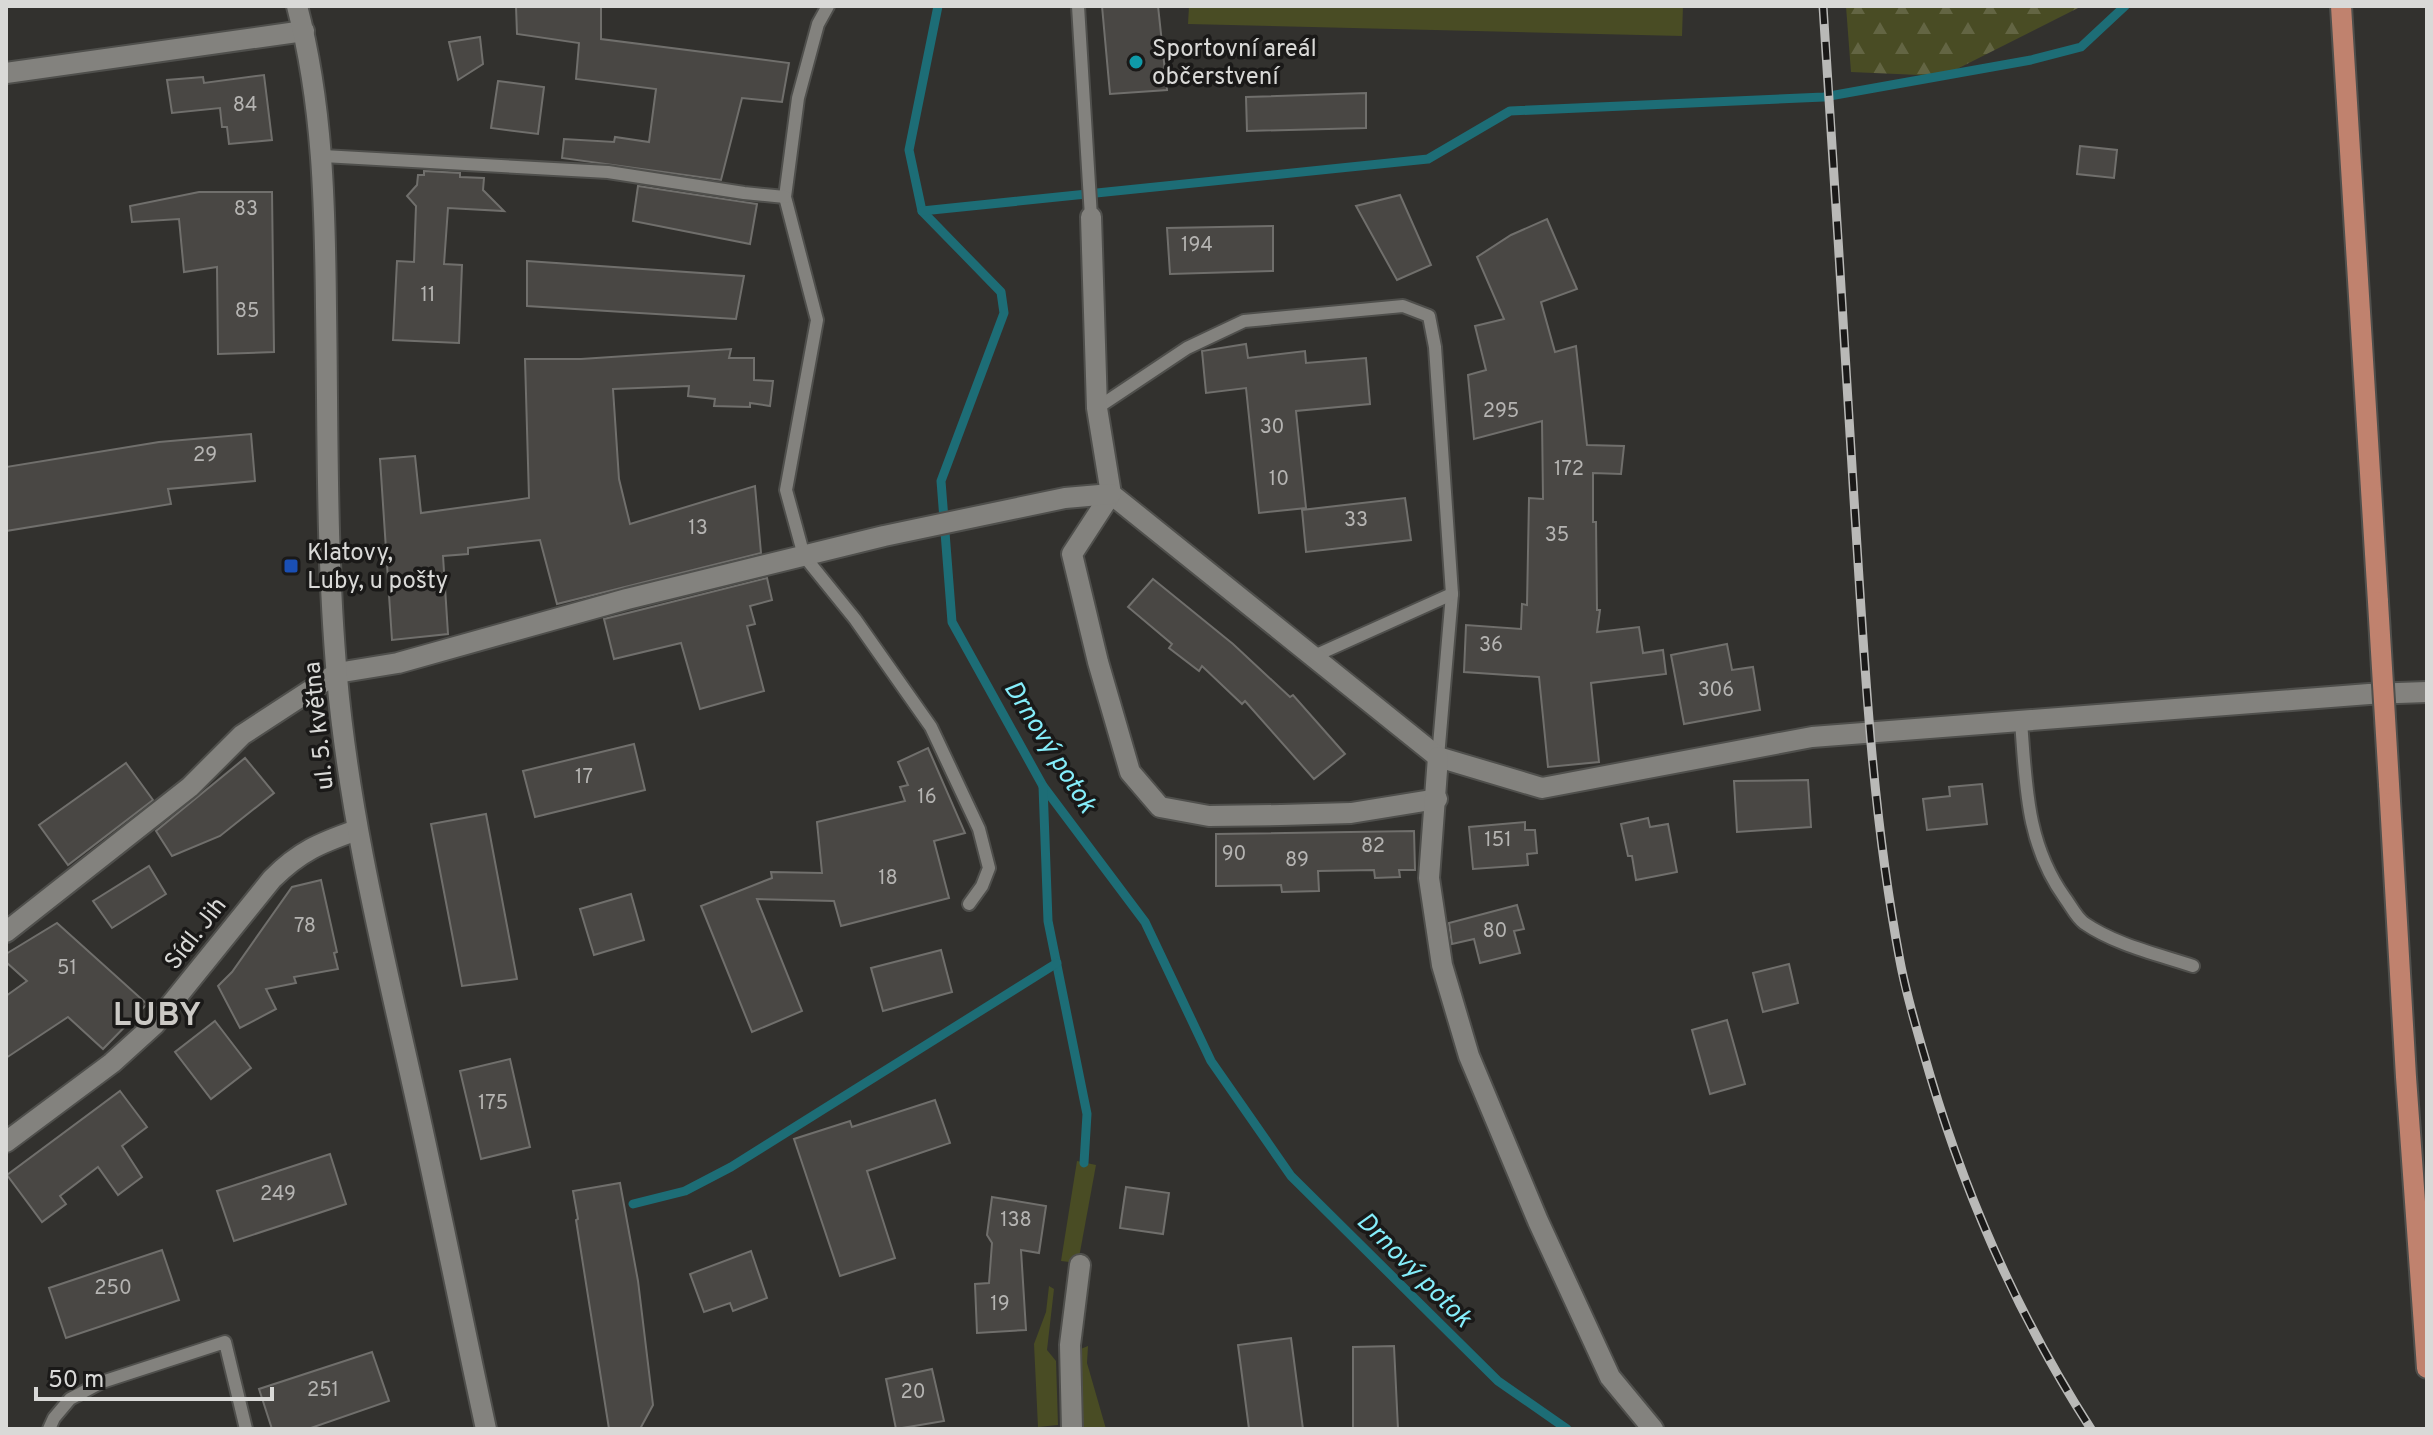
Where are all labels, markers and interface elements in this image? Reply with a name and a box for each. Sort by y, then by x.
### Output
place label: Sportovní areál občerstvení [1152,35,1317,93]
marker: Sportovní areál občerstvení [1127,53,1145,71]
house number: 84 [233,93,257,119]
house number: 83 [234,197,258,223]
house number: 194 [1181,233,1213,259]
house number: 11 [421,283,435,309]
house number: 85 [235,299,259,325]
house number: 295 [1483,399,1519,425]
house number: 30 [1260,415,1284,441]
house number: 29 [193,443,217,469]
house number: 172 [1554,457,1584,483]
house number: 10 [1269,467,1289,493]
house number: 33 [1344,508,1368,534]
house number: 13 [688,516,708,542]
house number: 35 [1545,523,1569,549]
place label: Klatovy, Luby, u pošty [307,539,448,597]
marker: Klatovy, Luby, u pošty [282,557,300,575]
house number: 36 [1479,633,1503,659]
street label: ul. 5. května [298,660,342,792]
water label: Drnový potok [995,675,1103,821]
house number: 306 [1698,678,1734,704]
house number: 17 [575,765,593,791]
house number: 16 [917,785,937,811]
house number: 151 [1484,828,1512,854]
house number: 82 [1361,834,1385,860]
house number: 90 [1222,842,1246,868]
house number: 89 [1285,848,1309,874]
house number: 18 [878,866,898,892]
street label: Sídl. Jih [159,892,234,977]
house number: 78 [294,914,316,940]
house number: 80 [1483,919,1507,945]
house number: 51 [57,956,77,982]
district label: LUBY [113,997,203,1037]
house number: 175 [478,1091,508,1117]
house number: 249 [260,1182,296,1208]
water label: Drnový potok [1348,1206,1479,1336]
house number: 138 [1000,1208,1032,1234]
house number: 250 [94,1276,132,1302]
house number: 19 [990,1292,1010,1318]
scale bar [36,1351,272,1401]
text: 50 m [48,1366,104,1396]
house number: 251 [307,1378,339,1404]
house number: 20 [900,1380,926,1406]

